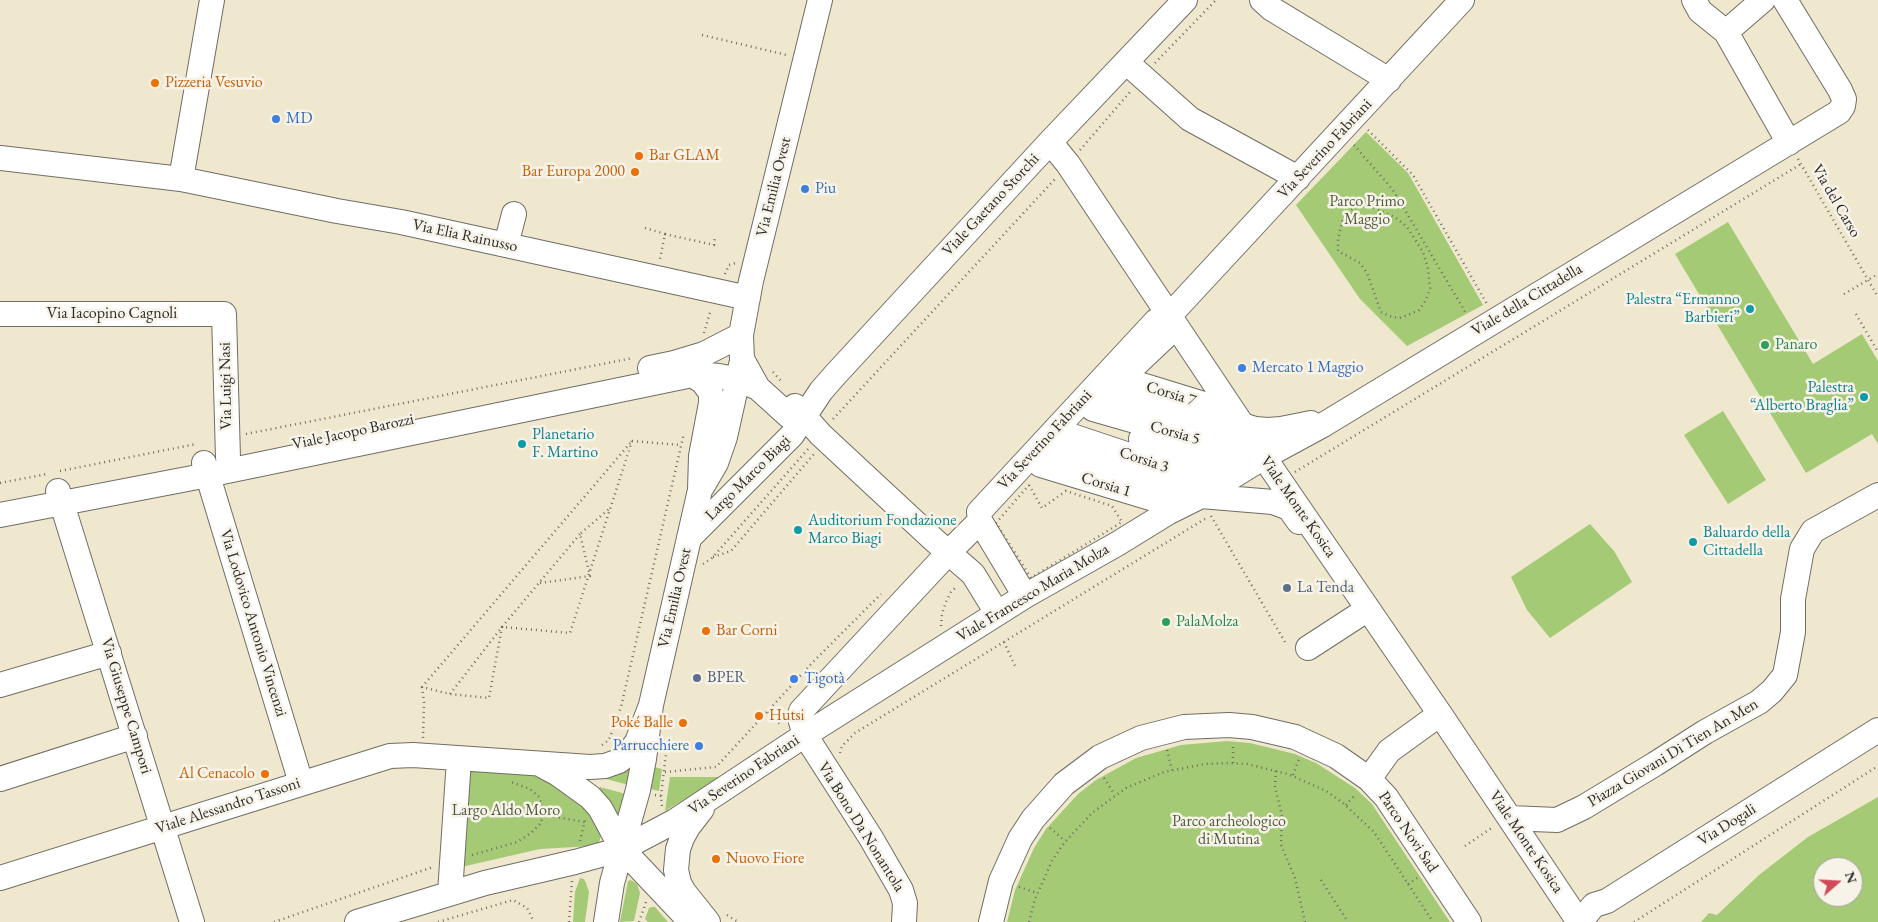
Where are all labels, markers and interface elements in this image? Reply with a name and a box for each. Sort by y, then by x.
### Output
place label: Pizzeria Vesuvio [165,73,263,93]
marker: Pizzeria Vesuvio [149,77,161,89]
street label: Via Severino Fabriani [1274,95,1376,203]
place label: MD [286,109,312,129]
marker: MD [270,113,282,125]
street label: Via Emilia Ovest [752,135,796,239]
place label: Bar GLAM [649,146,720,166]
marker: Bar GLAM [633,150,645,162]
street label: Viale Gaetano Storchi [938,150,1044,260]
street label: Via del Carso [1807,161,1865,241]
place label: Bar Europa 2000 [522,162,625,182]
marker: Bar Europa 2000 [629,166,641,178]
place label: Piu [815,179,836,199]
marker: Piu [799,183,811,195]
park label: Parco Primo Maggio [1329,192,1405,230]
street label: Via Elia Rainusso [411,215,519,257]
street label: Viale della Cittadella [1468,259,1586,341]
place label: Palestra “Ermanno Barbieri” [1626,290,1740,328]
marker: Palestra “Ermanno Barbieri” [1744,303,1756,315]
street label: Via Iacopino Cagnoli [47,304,177,324]
place label: Panaro [1775,335,1818,355]
marker: Panaro [1759,339,1771,351]
street label: Via Luigi Nasi [216,342,236,430]
place label: Mercato 1 Maggio [1252,358,1364,378]
marker: Mercato 1 Maggio [1236,362,1248,374]
street label: Corsia 7 [1144,377,1198,411]
place label: Palestra “Alberto Braglia” [1750,378,1854,416]
street label: Via Severino Fabriani [994,386,1096,494]
marker: Palestra “Alberto Braglia” [1858,391,1870,403]
street label: Viale Jacopo Barozzi [290,410,416,454]
street label: Corsia 5 [1148,417,1202,449]
place label: Planetario F. Martino [532,425,598,463]
street label: Largo Marco Biagi [701,431,795,525]
marker: Planetario F. Martino [516,438,528,450]
street label: Corsia 3 [1117,443,1171,477]
street label: Viale Monte Kosica [1256,453,1340,561]
street label: Corsia 1 [1079,468,1133,502]
place label: Auditorium Fondazione Marco Biagi [808,511,957,549]
place label: Baluardo della Cittadella [1703,523,1790,561]
marker: Auditorium Fondazione Marco Biagi [792,524,804,536]
street label: Via Lodovico Antonio Vincenzi [215,527,291,719]
marker: Baluardo della Cittadella [1687,536,1699,548]
street label: Viale Francesco Maria Molza [953,540,1113,646]
street label: Via Emilia Ovest [654,546,696,650]
place label: La Tenda [1297,578,1354,598]
marker: La Tenda [1281,582,1293,594]
place label: PalaMolza [1176,612,1239,632]
marker: PalaMolza [1160,616,1172,628]
place label: Bar Corni [716,621,777,641]
marker: Bar Corni [700,625,712,637]
street label: Via Giuseppe Campori [96,636,156,776]
place label: BPER [707,668,746,688]
place label: Tigotà [804,669,845,689]
marker: BPER [691,672,703,684]
marker: Tigotà [788,673,800,685]
street label: Piazza Giovani Di Tien An Men [1584,694,1762,812]
place label: Hutsi [769,706,805,726]
marker: Hutsi [753,710,765,722]
place label: Poké Balle [611,713,673,733]
marker: Poké Balle [677,717,689,729]
street label: Via Severino Fabriani [685,731,803,819]
place label: Parrucchiere [613,736,689,756]
marker: Parrucchiere [693,740,705,752]
street label: Via Bono Da Nonantola [813,759,909,895]
place label: Al Cenacolo [179,764,255,784]
marker: Al Cenacolo [259,768,271,780]
street label: Viale Alessandro Tassoni [153,774,303,838]
street label: Viale Monte Kosica [1485,787,1567,897]
street label: Parco Novi Sad [1374,788,1442,876]
street label: Via Dogali [1694,800,1760,850]
park label: Largo Aldo Moro [452,801,560,821]
park label: Parco archeologico di Mutina [1172,812,1286,850]
place label: Nuovo Fiore [726,849,804,869]
marker: Nuovo Fiore [710,853,722,865]
north arrow [1813,857,1863,907]
text: N [1841,869,1862,886]

